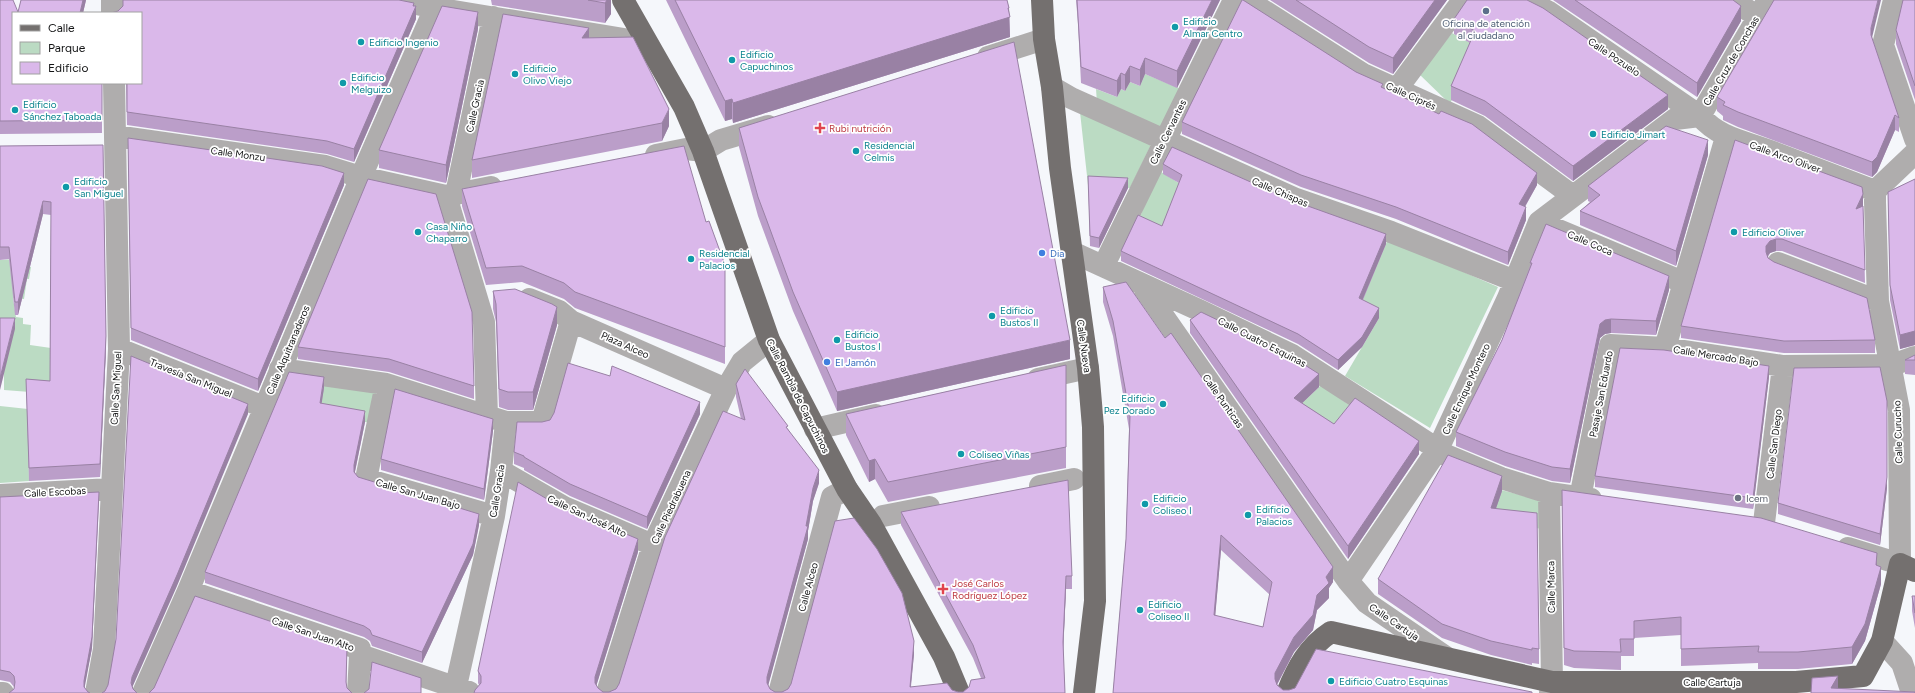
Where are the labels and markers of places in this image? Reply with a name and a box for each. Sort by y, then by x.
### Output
marker: Oficina de atención al ciudadano [1481,6,1491,16]
place label: Edificio Almar Centro [1183,15,1243,40]
place label: Oficina de atención al ciudadano [1442,17,1530,42]
marker: Edificio Almar Centro [1170,22,1180,32]
place label: Edificio Ingenio [369,36,439,49]
marker: Edificio Ingenio [356,37,366,47]
place label: Edificio Capuchinos [740,48,793,73]
marker: Edificio Capuchinos [727,55,737,65]
place label: Edificio Olivo Viejo [523,62,572,87]
marker: Edificio Olivo Viejo [510,69,520,79]
place label: Edificio Melguizo [351,71,392,96]
marker: Edificio Melguizo [338,78,348,88]
place label: Edificio Sánchez Taboada [23,98,101,123]
marker: Edificio Sánchez Taboada [10,105,20,115]
marker: Rubi nutrición [814,122,826,134]
place label: Rubi nutrición [829,122,892,135]
place label: Edificio Jimart [1601,128,1666,141]
marker: Edificio Jimart [1588,129,1598,139]
place label: Residencial Celmis [864,139,915,164]
marker: Residencial Celmis [851,146,861,156]
place label: Edificio San Miguel [74,175,123,200]
marker: Edificio San Miguel [61,182,71,192]
place label: Casa Niño Chaparro [426,220,472,245]
place label: Edificio Oliver [1742,226,1805,239]
marker: Casa Niño Chaparro [413,227,423,237]
marker: Edificio Oliver [1729,227,1739,237]
place label: Residencial Palacios [699,247,750,272]
place label: Dia [1050,247,1064,260]
marker: Dia [1037,248,1047,258]
marker: Residencial Palacios [686,254,696,264]
place label: Edificio Bustos II [1000,304,1038,329]
marker: Edificio Bustos II [987,311,997,321]
place label: Edificio Bustos I [845,328,881,353]
marker: Edificio Bustos I [832,335,842,345]
place label: El Jamón [835,356,876,369]
marker: El Jamón [822,357,832,367]
place label: Edificio Pez Dorado [1104,392,1155,417]
marker: Edificio Pez Dorado [1158,399,1168,409]
place label: Coliseo Viñas [969,448,1030,461]
marker: Coliseo Viñas [956,449,966,459]
place label: Edificio Coliseo I [1153,492,1192,517]
place label: Icem [1746,492,1768,505]
marker: Icem [1733,493,1743,503]
marker: Edificio Coliseo I [1140,499,1150,509]
place label: Edificio Palacios [1256,503,1293,528]
marker: Edificio Palacios [1243,510,1253,520]
place label: José Carlos Rodríguez López [952,577,1027,602]
marker: José Carlos Rodríguez López [937,583,949,595]
place label: Edificio Coliseo II [1148,598,1189,623]
marker: Edificio Coliseo II [1135,605,1145,615]
place label: Edificio Cuatro Esquinas [1339,675,1448,688]
marker: Edificio Cuatro Esquinas [1326,676,1336,686]

